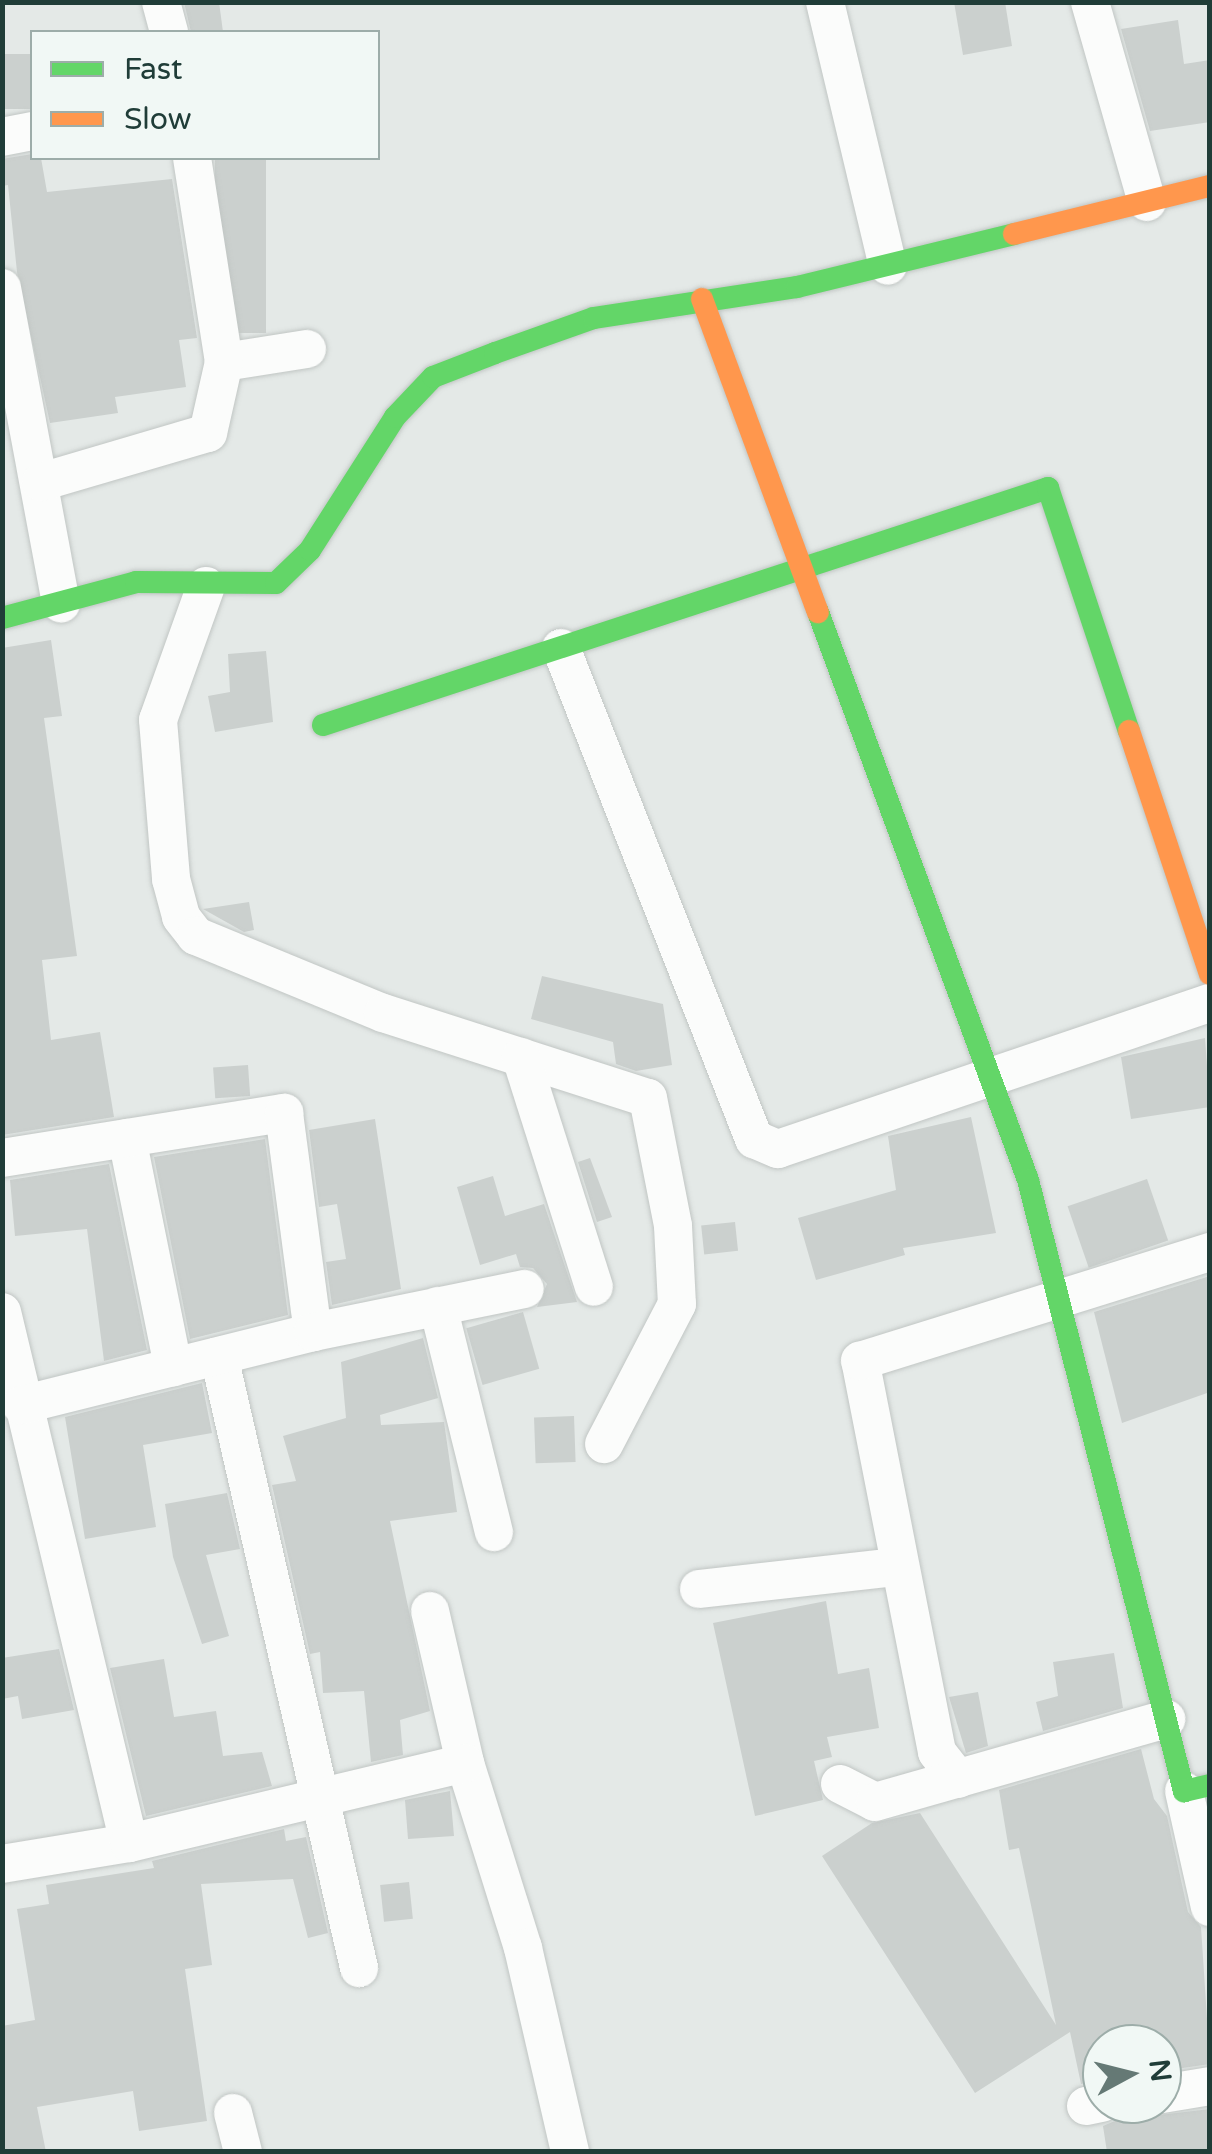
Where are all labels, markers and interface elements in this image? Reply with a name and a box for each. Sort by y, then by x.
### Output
legend [30,30,380,160]
text: Fast [124,51,183,88]
text: Slow [124,101,192,138]
north arrow [1082,2024,1182,2124]
text: N [1142,2057,1178,2084]

